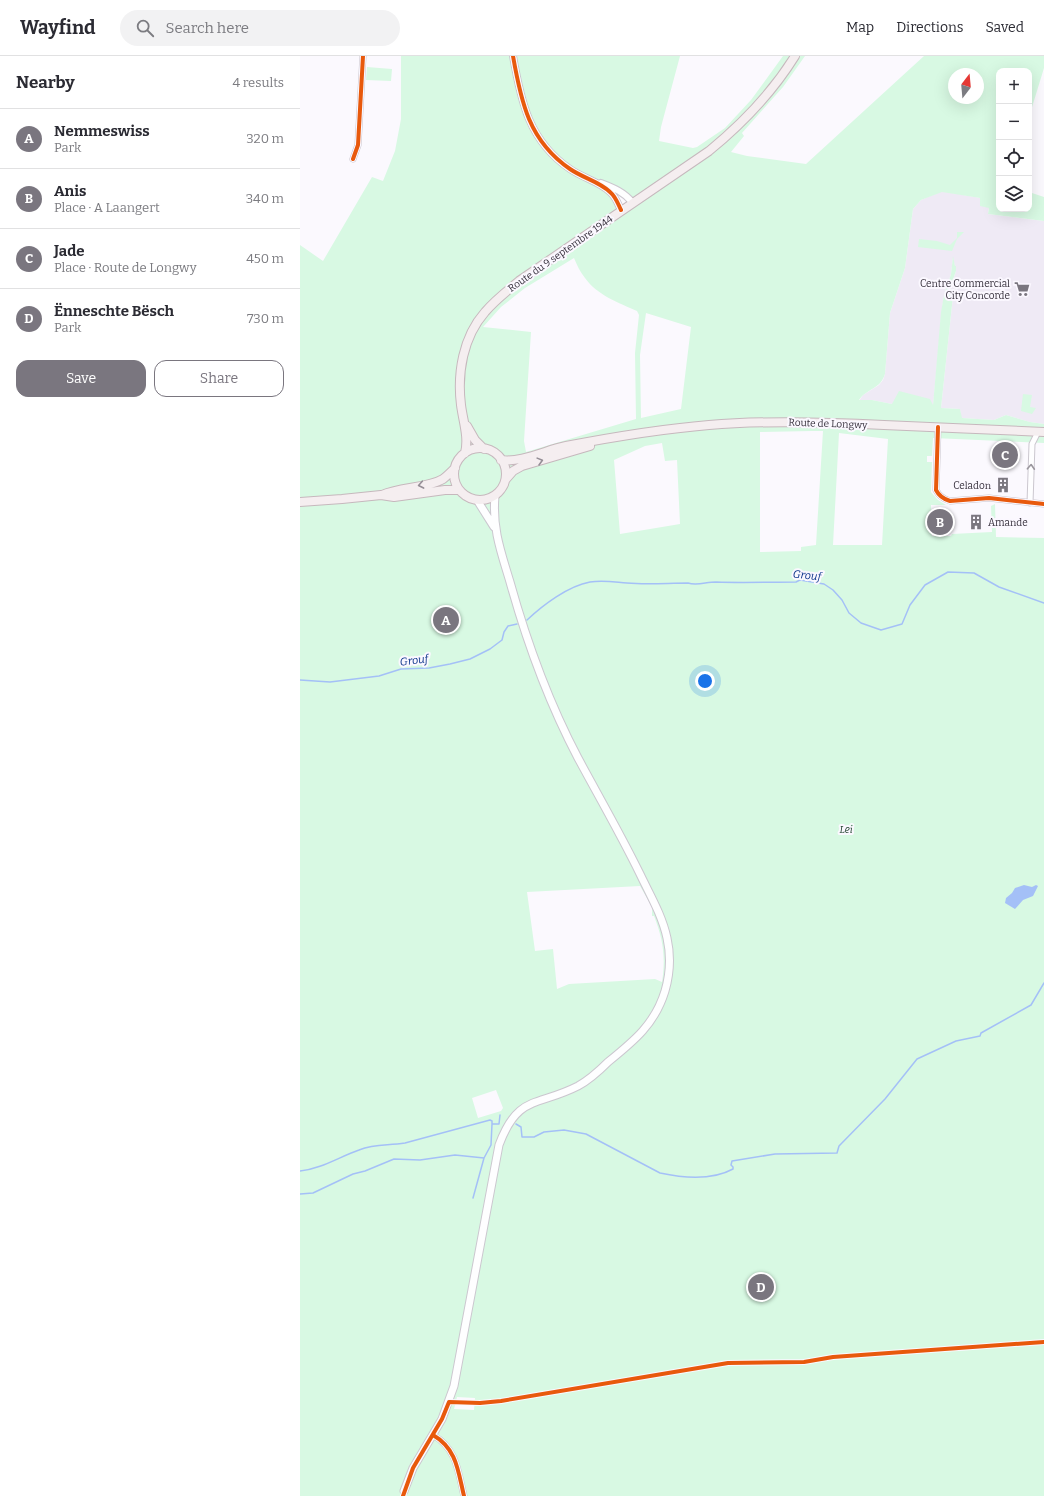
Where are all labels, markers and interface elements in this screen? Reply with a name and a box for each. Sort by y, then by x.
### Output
search box [120,10,400,46]
text: Wayfind [20,16,96,39]
icon: search [134,17,156,39]
text: Search here [166,19,249,37]
text: Map [846,19,874,36]
text: Directions [896,19,964,36]
text: Saved [986,19,1024,36]
north arrow [948,68,984,104]
map controls [996,68,1032,212]
button: + [996,68,1032,104]
text: Nearby [16,72,75,93]
text: 4 results [232,75,284,90]
button: − [996,104,1032,140]
text: Nemmeswiss [54,122,150,140]
text: A [24,131,34,146]
text: 320 m [246,131,284,146]
text: Park [54,140,81,155]
button: locate [996,140,1032,176]
button: layers [996,176,1032,212]
text: Anis [54,182,86,200]
text: B [25,191,33,206]
text: 340 m [246,191,284,206]
text: Place · A Laangert [54,200,160,215]
street label: Route du 9 septembre 1944 [506,213,615,295]
text: Jade [54,242,85,260]
text: C [25,251,33,266]
text: 450 m [246,251,284,266]
text: Place · Route de Longwy [54,260,197,275]
place label: Centre Commercial City Concorde [920,278,1010,302]
supermarket icon: Centre Commercial City Concorde [1013,280,1031,298]
text: Ënneschte Bësch [54,302,174,320]
text: D [24,311,34,326]
text: 730 m [247,311,284,326]
text: Park [54,320,81,335]
button: Save [16,360,146,397]
button: Share [154,360,284,397]
street label: Route de Longwy [788,417,868,431]
pin: C [992,440,1018,470]
one-way arrow [536,457,543,466]
one-way arrow [1027,464,1035,470]
building icon: Celadon [994,476,1012,494]
one-way arrow [418,480,424,489]
place label: Celadon [953,480,992,492]
pin: B [927,507,953,537]
building icon: Amande [967,513,985,531]
place label: Amande [988,517,1028,529]
water label: Grouf [792,568,823,584]
pin: A [433,605,459,635]
water label: Grouf [399,652,430,669]
your location [695,671,715,691]
park label: Lei [839,824,853,836]
pin: D [748,1272,774,1302]

